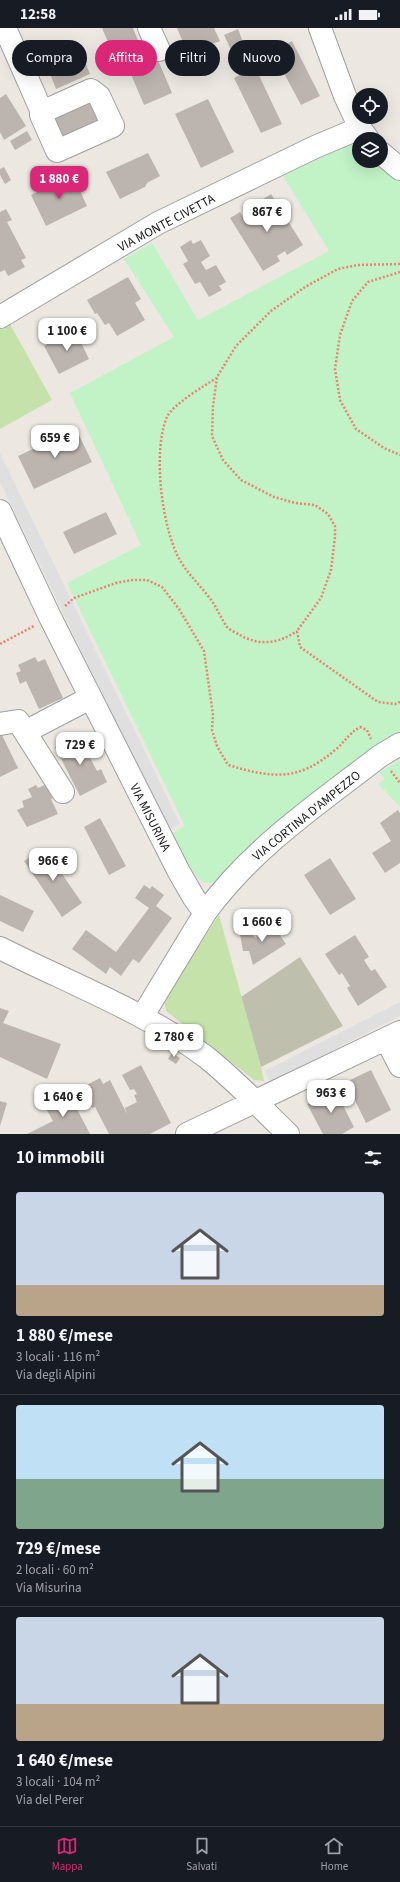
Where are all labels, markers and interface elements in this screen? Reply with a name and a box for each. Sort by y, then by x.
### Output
text: 12:58 [20,4,56,25]
chip: Compra [12,40,87,76]
chip: Affitta [95,40,157,76]
chip: Filtri [165,40,220,76]
chip: Nuovo [228,40,295,76]
map controls [352,88,388,168]
button: locate [352,88,388,124]
button: layers [352,132,388,168]
pin: 1 880 € [22,166,96,200]
text: 1 880 € [39,170,79,188]
street label: VIA MONTE CIVETTA [115,189,219,256]
pin: 867 € [239,199,295,233]
text: 867 € [252,203,282,221]
pin: 1 100 € [30,318,104,352]
text: 1 100 € [47,322,87,340]
pin: 659 € [27,425,83,459]
text: 659 € [40,429,70,447]
pin: 729 € [52,732,108,766]
text: 729 € [65,736,95,754]
street label: VIA CORTINA D'AMPEZZO [249,766,365,865]
street label: VIA MISURINA [125,780,175,855]
pin: 966 € [25,848,81,882]
text: 966 € [38,852,68,870]
pin: 1 660 € [225,909,299,943]
text: 1 660 € [242,913,282,931]
pin: 2 780 € [137,1024,211,1058]
text: 2 780 € [154,1028,194,1046]
pin: 963 € [303,1080,359,1114]
pin: 1 640 € [26,1084,100,1118]
text: 963 € [316,1084,346,1102]
text: 1 640 € [43,1088,83,1106]
text: 10 immobili [16,1146,105,1170]
icon: filters [362,1147,384,1169]
icon: home [164,1218,236,1290]
text: 1 880 €/mese [16,1324,113,1348]
text: 3 locali · 116 m² [16,1348,100,1366]
text: Via degli Alpini [16,1366,95,1384]
icon: home [164,1431,236,1503]
text: 729 €/mese [16,1537,101,1561]
text: 2 locali · 60 m² [16,1561,94,1579]
text: Via Misurina [16,1579,82,1597]
icon: home [164,1643,236,1715]
text: 1 640 €/mese [16,1749,113,1773]
text: 3 locali · 104 m² [16,1773,100,1791]
text: Via del Perer [16,1791,83,1809]
tab: Mappa [52,1835,83,1874]
tab: Salvati [186,1835,217,1874]
tab: Home [321,1835,348,1874]

